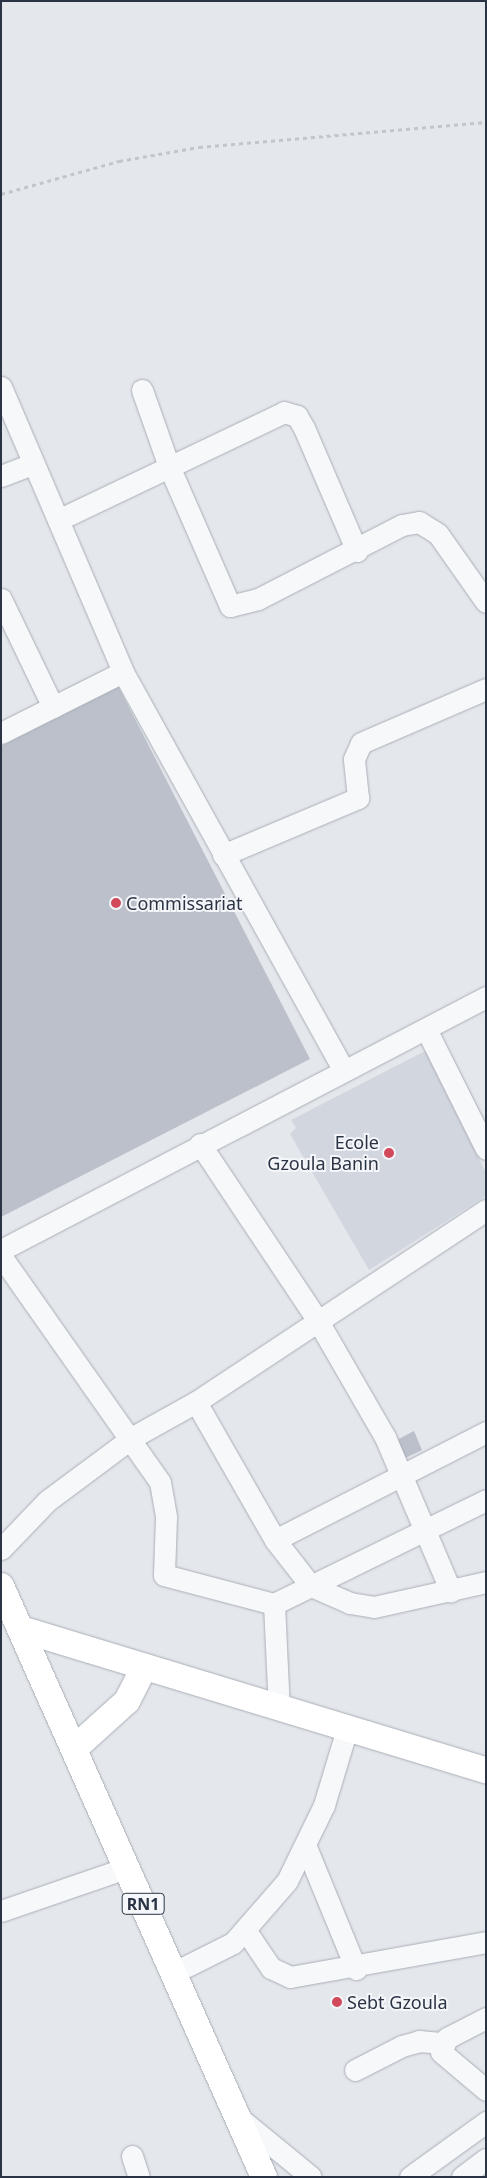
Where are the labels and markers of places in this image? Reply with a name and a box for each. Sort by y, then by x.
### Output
place label: Commissariat [126,892,243,914]
marker: Commissariat [110,897,122,909]
place label: Ecole Gzoula Banin [267,1132,379,1174]
marker: Ecole Gzoula Banin [383,1147,395,1159]
place label: Sebt Gzoula [347,1991,448,2013]
marker: Sebt Gzoula [331,1996,343,2008]

